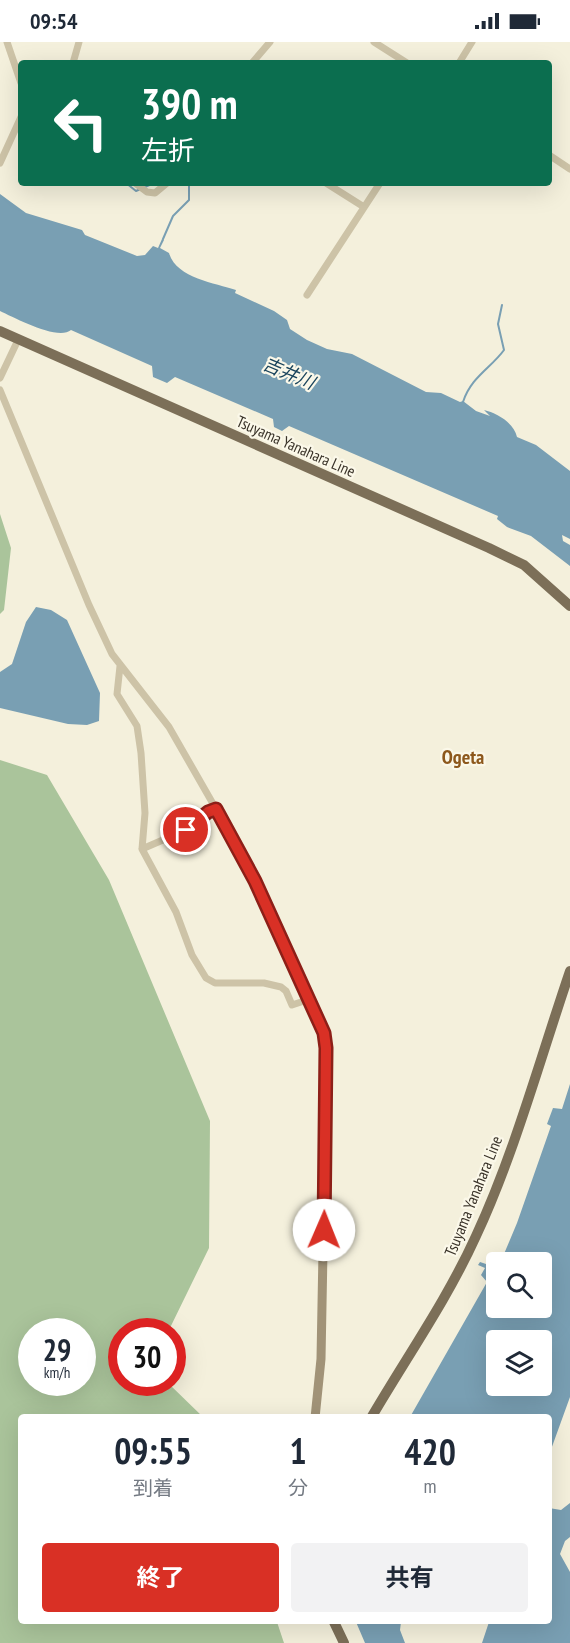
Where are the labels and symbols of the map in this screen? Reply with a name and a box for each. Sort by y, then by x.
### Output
water label: 吉井川 [260,352,320,395]
street label: Tsuyama Yanahara Line [234,411,358,481]
district label: Ogeta [442,744,484,770]
pin [160,804,211,855]
street label: Tsuyama Yanahara Line [440,1133,506,1259]
position arrow [292,1198,356,1262]
speed limit sign: 30 [108,1318,186,1396]

